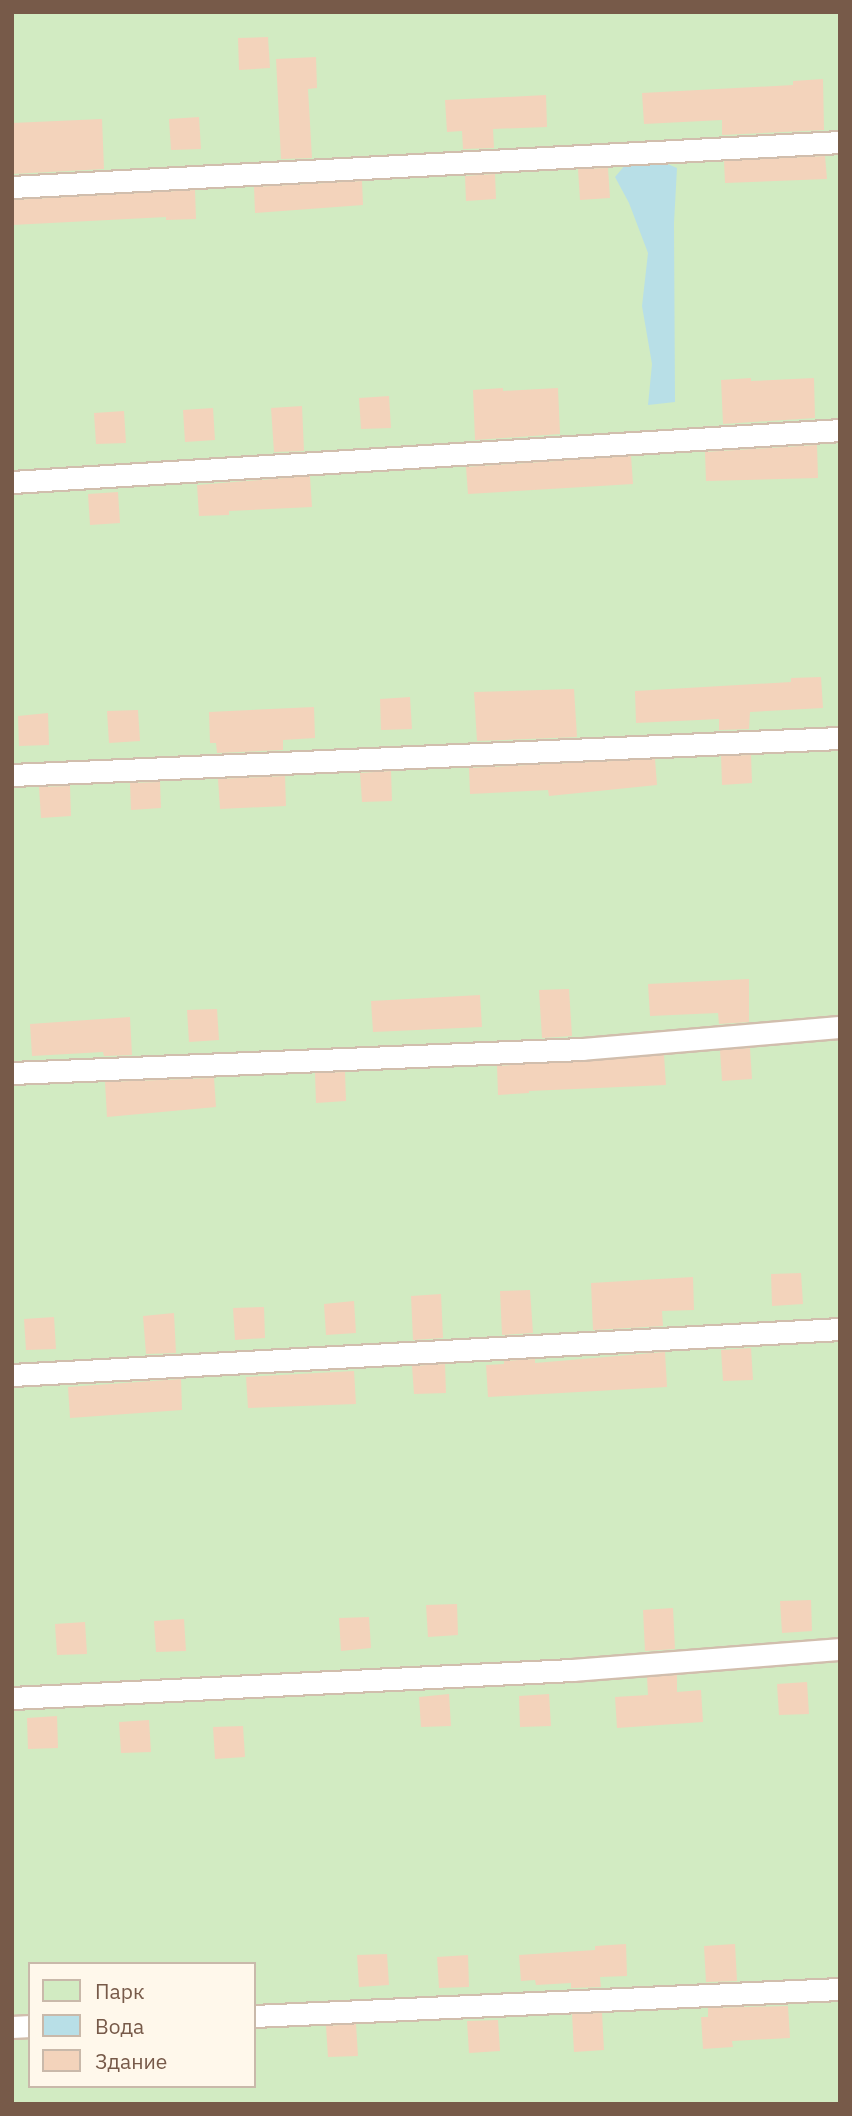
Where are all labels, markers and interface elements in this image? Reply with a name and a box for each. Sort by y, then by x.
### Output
legend [28,1962,256,2088]
text: Парк [95,1977,145,2005]
text: Вода [95,2012,144,2040]
text: Здание [95,2047,167,2075]

